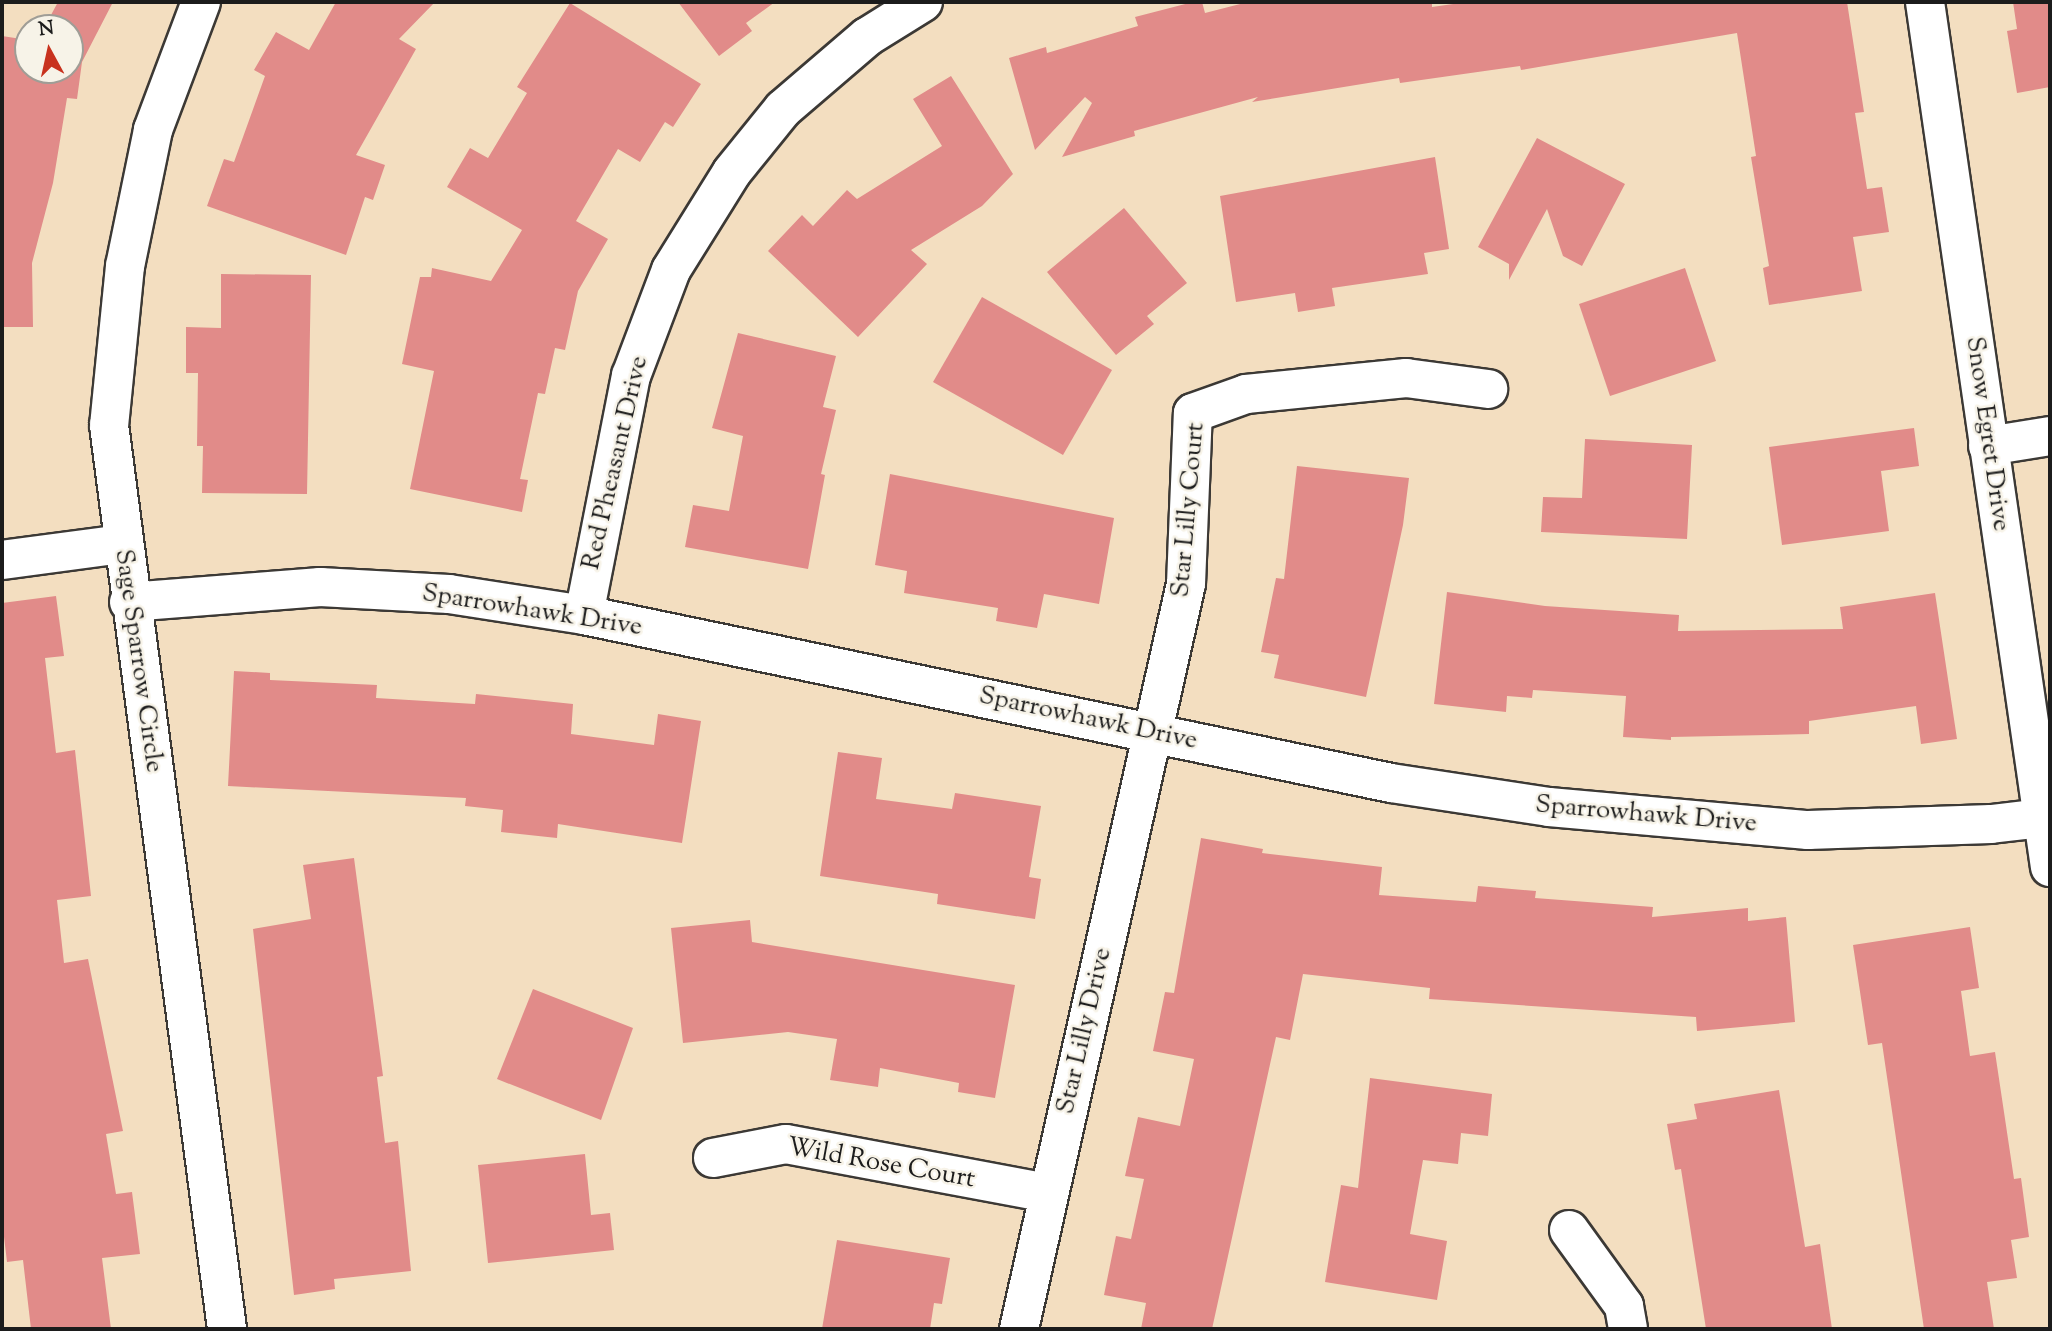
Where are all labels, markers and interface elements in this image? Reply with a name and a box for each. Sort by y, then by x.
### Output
north arrow [14,14,84,84]
text: N [37,15,56,44]
street label: Snow Egret Drive [1958,335,2016,533]
street label: Red Pheasant Drive [576,353,656,573]
street label: Star Lilly Court [1166,421,1212,599]
street label: Sage Sparrow Circle [107,547,169,775]
street label: Sparrowhawk Drive [420,578,644,644]
street label: Sparrowhawk Drive [976,681,1200,757]
street label: Sparrowhawk Drive [1534,790,1758,840]
street label: Star Lilly Drive [1051,945,1119,1117]
street label: Wild Rose Court [785,1132,977,1196]

